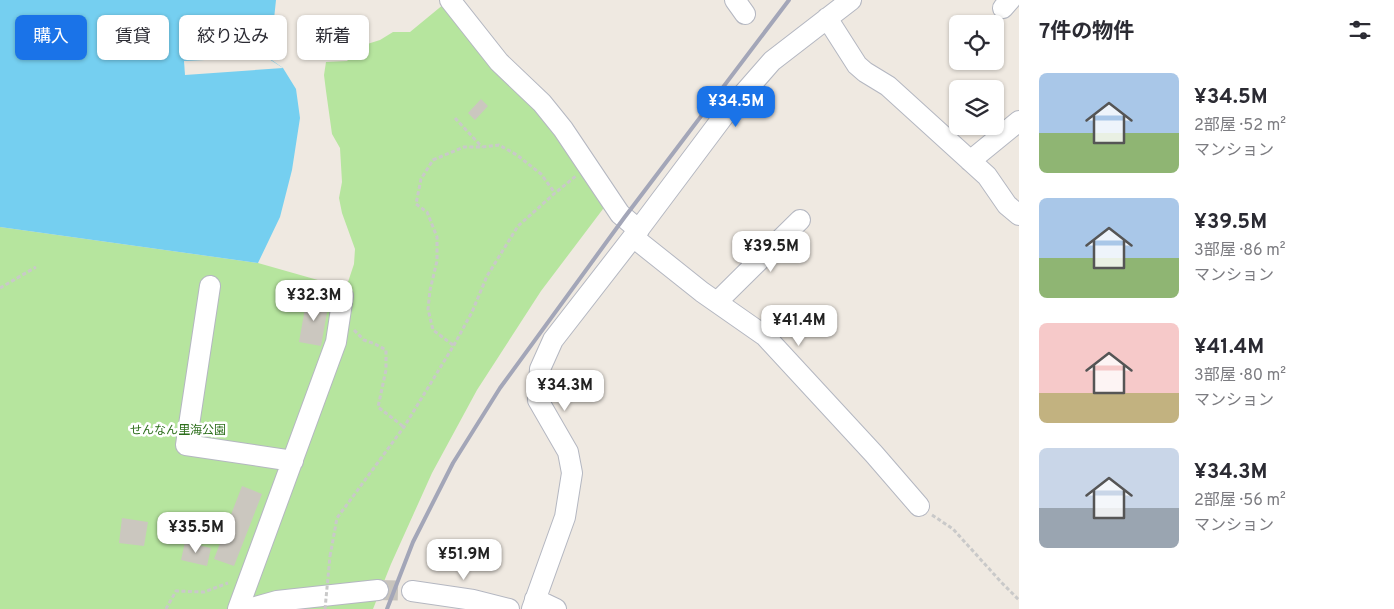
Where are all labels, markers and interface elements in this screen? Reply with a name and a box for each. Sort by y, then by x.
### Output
chip: 購入 [15,15,87,60]
chip: 賃貸 [97,15,169,60]
chip: 絞り込み [179,15,287,60]
chip: 新着 [297,15,369,60]
map controls [949,15,1004,135]
button: locate [949,15,1004,70]
icon: filters [1346,16,1374,44]
text: 7件の物件 [1039,19,1134,46]
button: layers [949,80,1004,135]
text: ¥34.5M [1194,84,1268,111]
pin: ¥34.5M [695,86,777,128]
text: ¥34.5M [708,92,764,112]
icon: home [1079,93,1139,153]
text: 2部屋 · 52 m² [1194,116,1286,136]
text: マンション [1194,141,1274,161]
text: ¥39.5M [1194,209,1267,236]
icon: home [1079,218,1139,278]
pin: ¥39.5M [730,230,812,273]
text: ¥39.5M [743,237,799,257]
text: 3部屋 · 86 m² [1194,241,1286,261]
text: マンション [1194,266,1274,286]
pin: ¥32.3M [273,280,355,322]
text: ¥32.3M [286,286,342,306]
pin: ¥41.4M [758,304,840,347]
text: ¥41.4M [772,311,826,331]
text: ¥41.4M [1194,334,1264,361]
icon: home [1079,343,1139,403]
text: 3部屋 · 80 m² [1194,366,1286,386]
pin: ¥34.3M [524,370,606,412]
text: ¥34.3M [537,376,593,396]
text: マンション [1194,391,1274,411]
park label: せんなん里海公園 [130,423,226,439]
text: ¥34.3M [1194,459,1267,486]
icon: home [1079,468,1139,528]
text: 2部屋 · 56 m² [1194,491,1286,511]
pin: ¥35.5M [155,512,237,554]
text: マンション [1194,516,1274,536]
text: ¥35.5M [168,518,224,538]
pin: ¥51.9M [423,538,505,581]
text: ¥51.9M [438,545,490,565]

